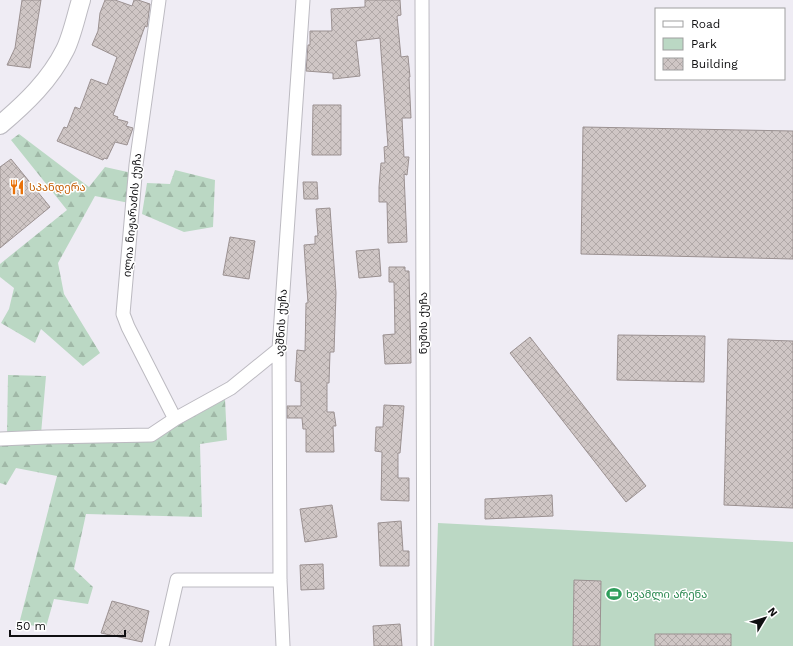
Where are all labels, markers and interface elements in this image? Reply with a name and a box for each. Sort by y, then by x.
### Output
legend [655,8,785,80]
text: Road [691,17,720,31]
text: Park [691,37,717,51]
text: Building [691,57,738,71]
street label: ილია ნიჟარაძის ქუჩა [121,153,144,277]
restaurant icon: სპანდერა [8,178,26,196]
place label: სპანდერა [29,181,86,194]
street label: ავშნის ქუჩა [273,289,290,357]
street label: ნუშის ქუჩა [417,292,430,354]
sports icon: ხვამლი არენა [605,585,623,603]
place label: ხვამლი არენა [626,588,707,601]
north arrow [745,598,785,638]
text: N [765,605,780,619]
scale bar [10,612,125,638]
text: 50 m [16,619,46,633]

